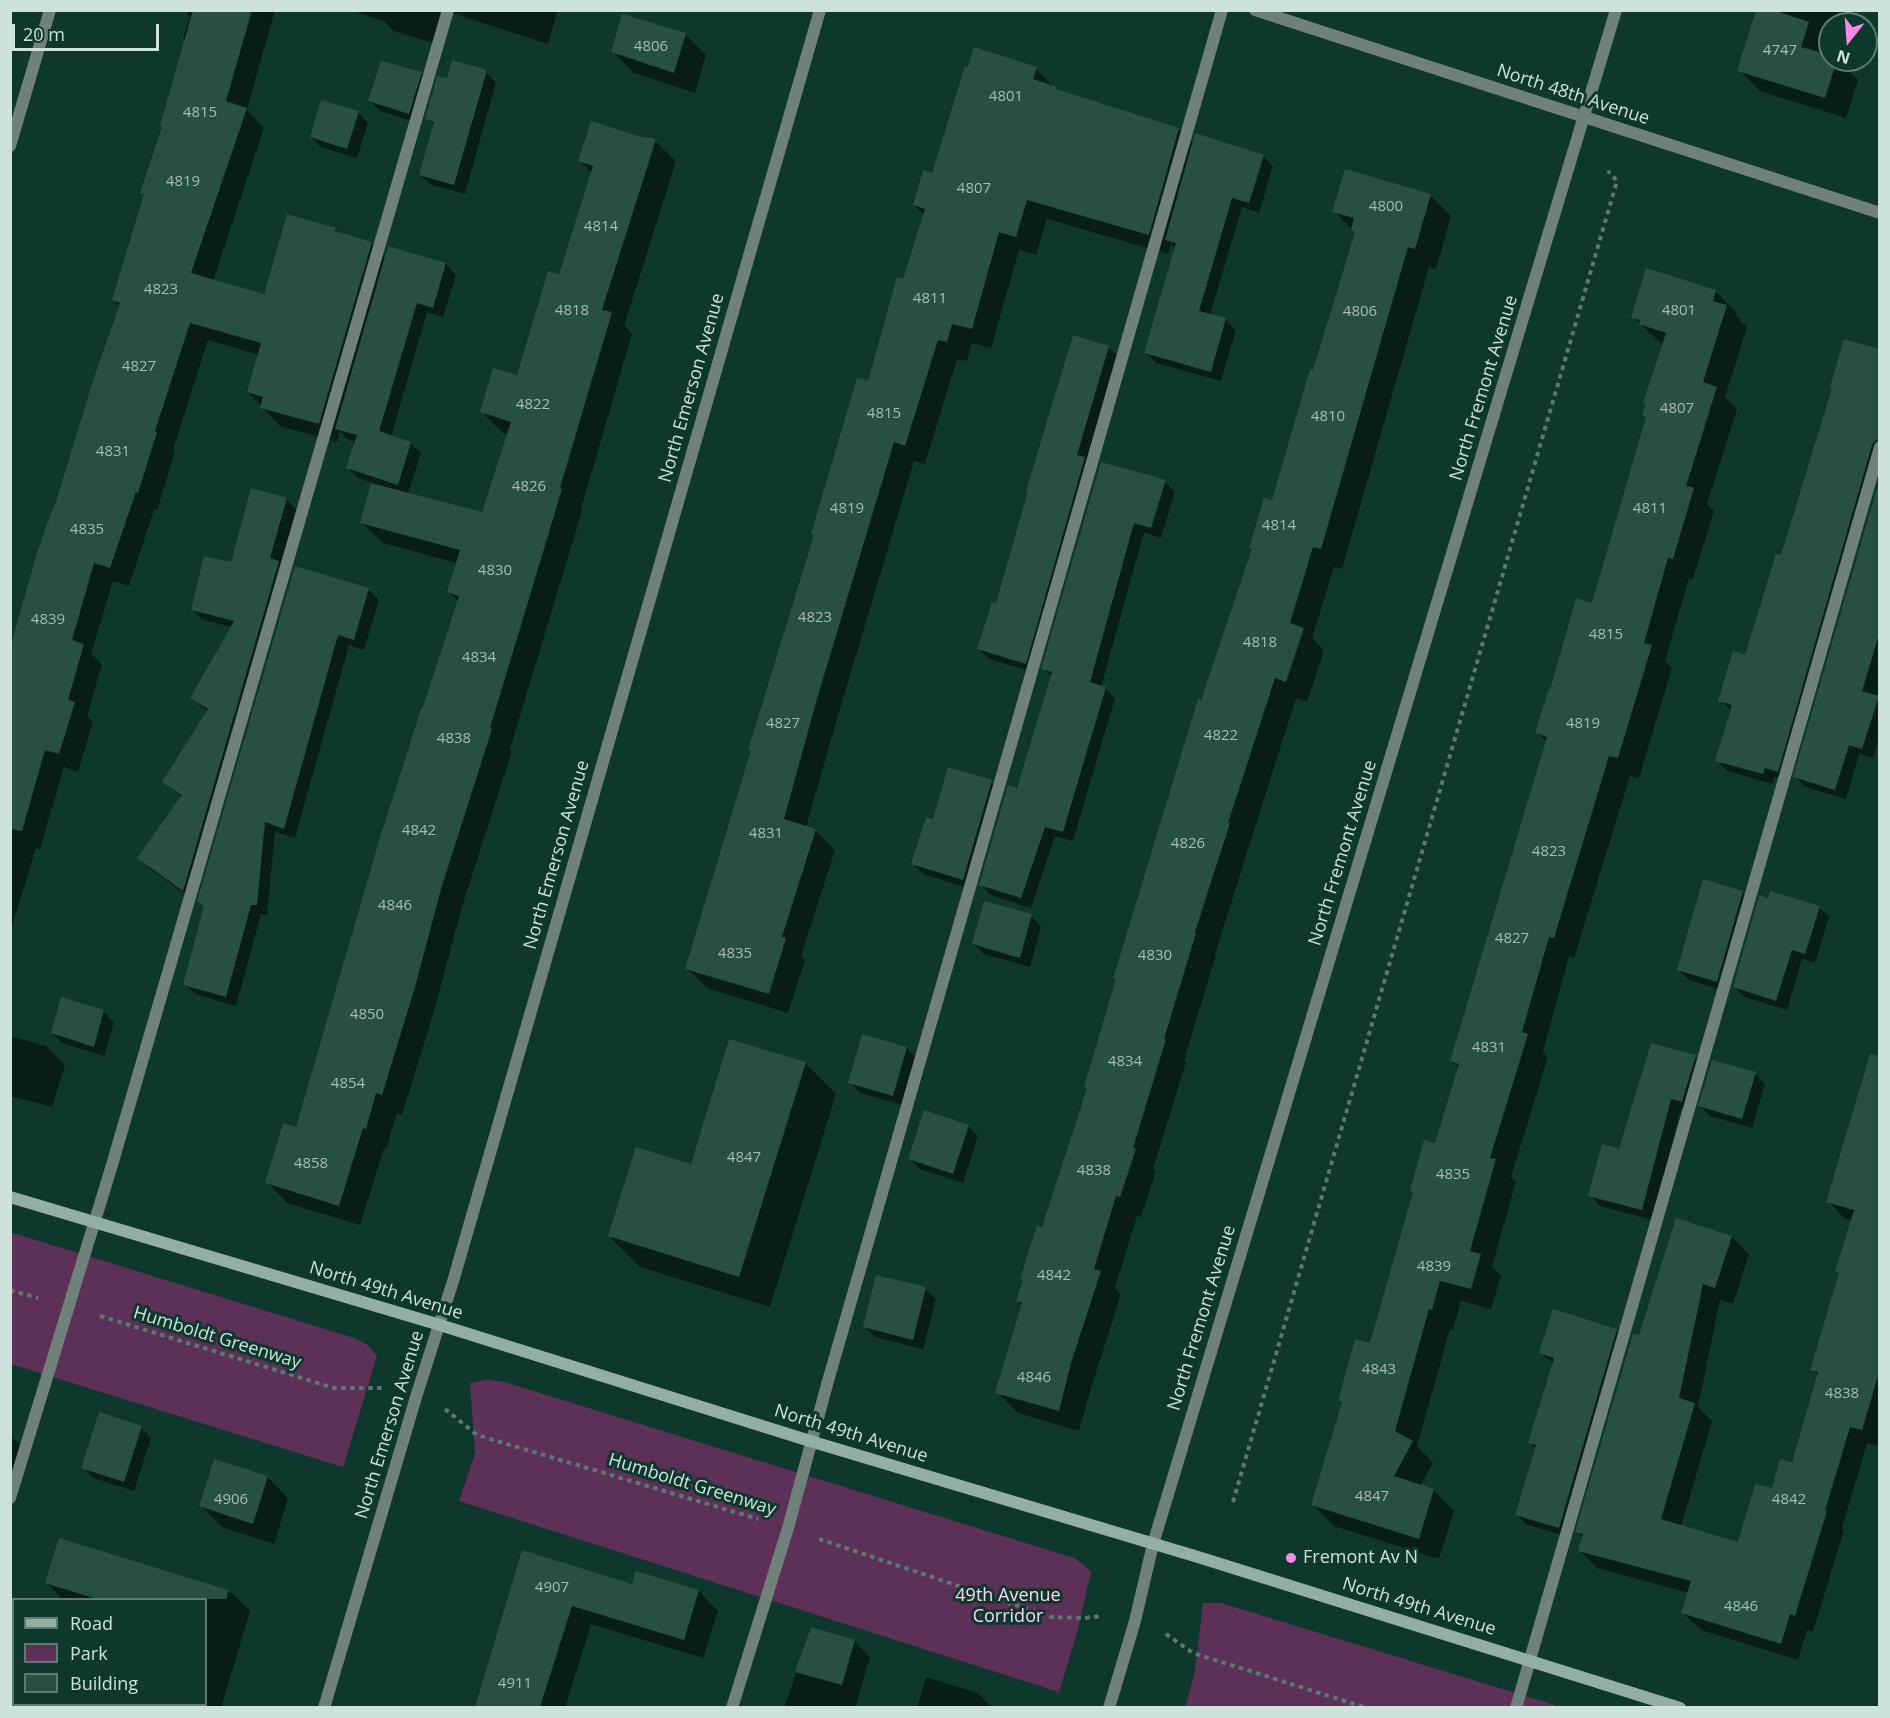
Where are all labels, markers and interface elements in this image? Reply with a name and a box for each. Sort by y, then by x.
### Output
scale bar [15,12,162,50]
north arrow [1818,12,1878,72]
text: 20 m [23,22,65,46]
house number: 4806 [634,38,668,56]
house number: 4747 [1763,42,1797,60]
text: N [1834,45,1853,70]
street label: North 48th Avenue [1494,60,1652,130]
house number: 4801 [989,88,1023,106]
house number: 4815 [183,104,217,122]
house number: 4819 [166,173,200,191]
house number: 4807 [957,180,991,198]
house number: 4800 [1369,198,1403,216]
house number: 4814 [584,218,618,236]
house number: 4823 [144,281,178,299]
house number: 4811 [913,290,947,308]
street label: North Emerson Avenue [655,291,729,485]
street label: North Fremont Avenue [1445,293,1523,483]
house number: 4818 [555,302,589,320]
house number: 4801 [1662,302,1696,320]
house number: 4806 [1343,303,1377,321]
house number: 4827 [122,358,156,376]
house number: 4822 [516,396,550,414]
house number: 4807 [1660,400,1694,418]
house number: 4815 [867,405,901,423]
house number: 4810 [1311,408,1345,426]
house number: 4831 [96,443,130,461]
house number: 4826 [512,478,546,496]
house number: 4819 [830,500,864,518]
house number: 4811 [1633,500,1667,518]
house number: 4814 [1262,517,1296,535]
house number: 4835 [70,521,104,539]
house number: 4830 [478,562,512,580]
house number: 4823 [798,609,832,627]
house number: 4839 [31,611,65,629]
house number: 4815 [1589,626,1623,644]
house number: 4818 [1243,634,1277,652]
house number: 4834 [462,649,496,667]
house number: 4827 [766,715,800,733]
house number: 4819 [1566,715,1600,733]
house number: 4822 [1204,727,1238,745]
house number: 4838 [437,730,471,748]
street label: North Emerson Avenue [520,758,594,952]
street label: North Fremont Avenue [1304,758,1382,948]
house number: 4842 [402,822,436,840]
house number: 4831 [749,825,783,843]
house number: 4826 [1171,835,1205,853]
house number: 4823 [1532,843,1566,861]
house number: 4846 [378,897,412,915]
house number: 4827 [1495,930,1529,948]
house number: 4835 [718,945,752,963]
house number: 4830 [1138,947,1172,965]
house number: 4850 [350,1006,384,1024]
house number: 4831 [1472,1039,1506,1057]
house number: 4834 [1108,1053,1142,1071]
house number: 4854 [331,1075,365,1093]
house number: 4847 [727,1149,761,1167]
house number: 4858 [294,1155,328,1173]
house number: 4838 [1077,1162,1111,1180]
house number: 4835 [1436,1166,1470,1184]
street label: North Fremont Avenue [1163,1223,1241,1413]
street label: North 49th Avenue [307,1257,465,1325]
house number: 4839 [1417,1258,1451,1276]
house number: 4842 [1037,1267,1071,1285]
street label: Humboldt Greenway [131,1302,303,1374]
street label: North Emerson Avenue [351,1328,429,1522]
house number: 4843 [1362,1361,1396,1379]
house number: 4846 [1017,1369,1051,1387]
house number: 4838 [1825,1385,1859,1403]
street label: North 49th Avenue [772,1400,930,1468]
street label: Humboldt Greenway [606,1449,778,1521]
house number: 4847 [1355,1488,1389,1506]
house number: 4906 [214,1491,248,1509]
house number: 4842 [1772,1491,1806,1509]
place label: Fremont Av N [1303,1547,1418,1569]
marker: Fremont Av N [1284,1551,1298,1565]
street label: North 49th Avenue [1340,1573,1498,1641]
house number: 4907 [535,1579,569,1597]
park label: 49th Avenue Corridor [955,1585,1061,1628]
legend [12,1598,207,1706]
house number: 4846 [1724,1598,1758,1616]
text: Road [70,1611,113,1635]
text: Park [70,1641,108,1665]
text: Building [70,1671,138,1695]
house number: 4911 [498,1675,532,1693]

